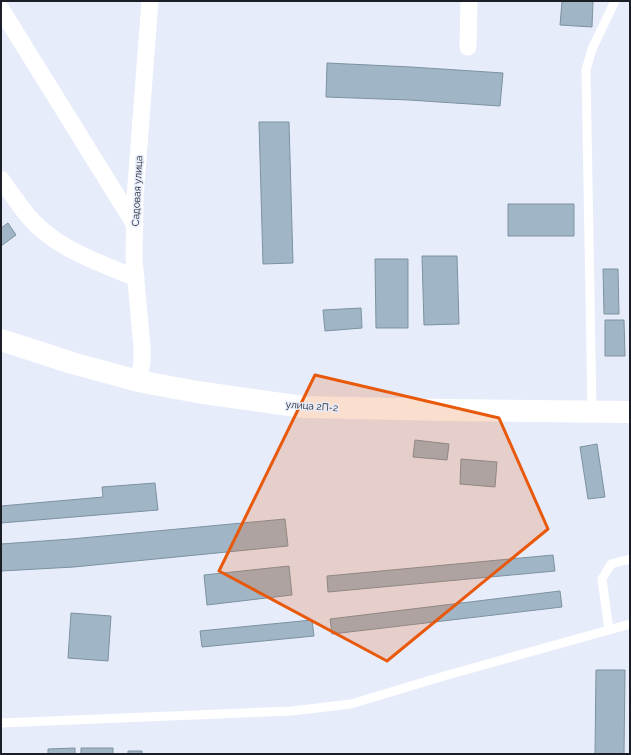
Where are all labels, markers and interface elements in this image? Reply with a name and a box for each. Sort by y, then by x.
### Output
street label: Садовая улица [130,155,144,227]
street label: улица 2П-2 [285,399,339,413]

